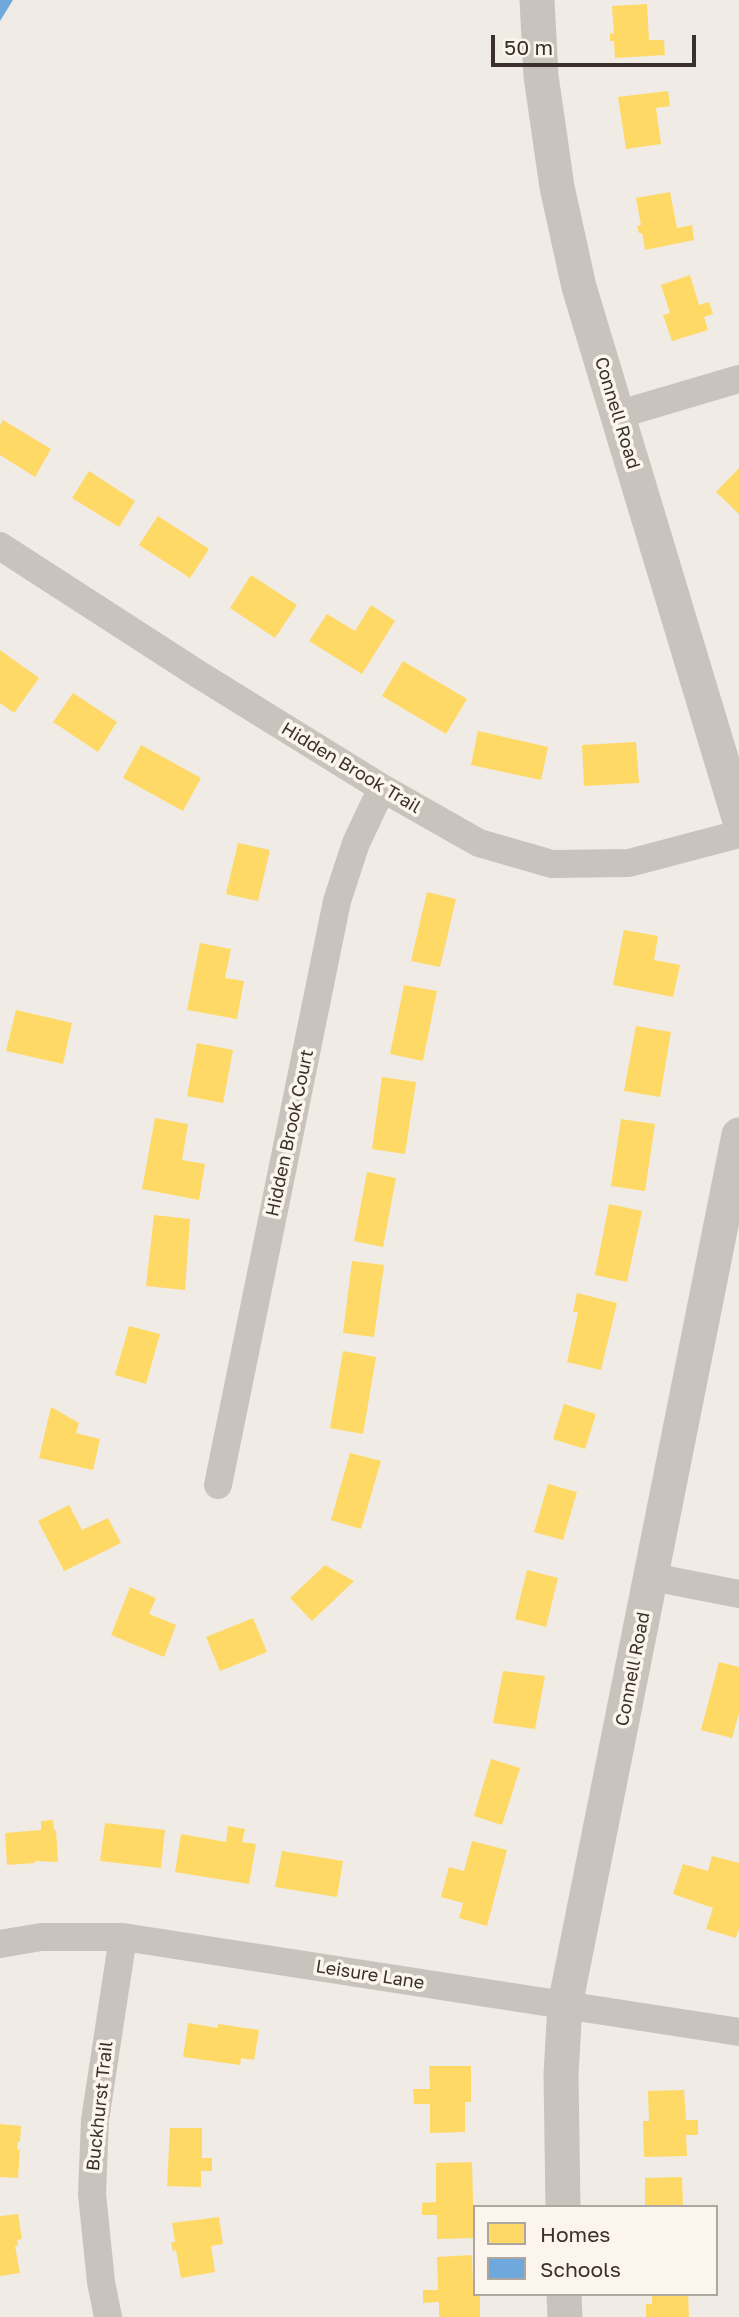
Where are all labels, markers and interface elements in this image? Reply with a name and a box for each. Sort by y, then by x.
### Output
scale bar [494,21,699,65]
text: 50 m [504,34,553,60]
street label: Connell Road [590,355,644,471]
street label: Hidden Brook Trail [277,718,425,818]
street label: Hidden Brook Court [262,1047,318,1219]
street label: Connell Road [611,1610,655,1728]
street label: Leisure Lane [314,1956,426,1994]
street label: Buckhurst Trail [82,2040,118,2172]
legend [473,2205,718,2296]
text: Homes [540,2221,610,2247]
text: Schools [540,2256,621,2282]

